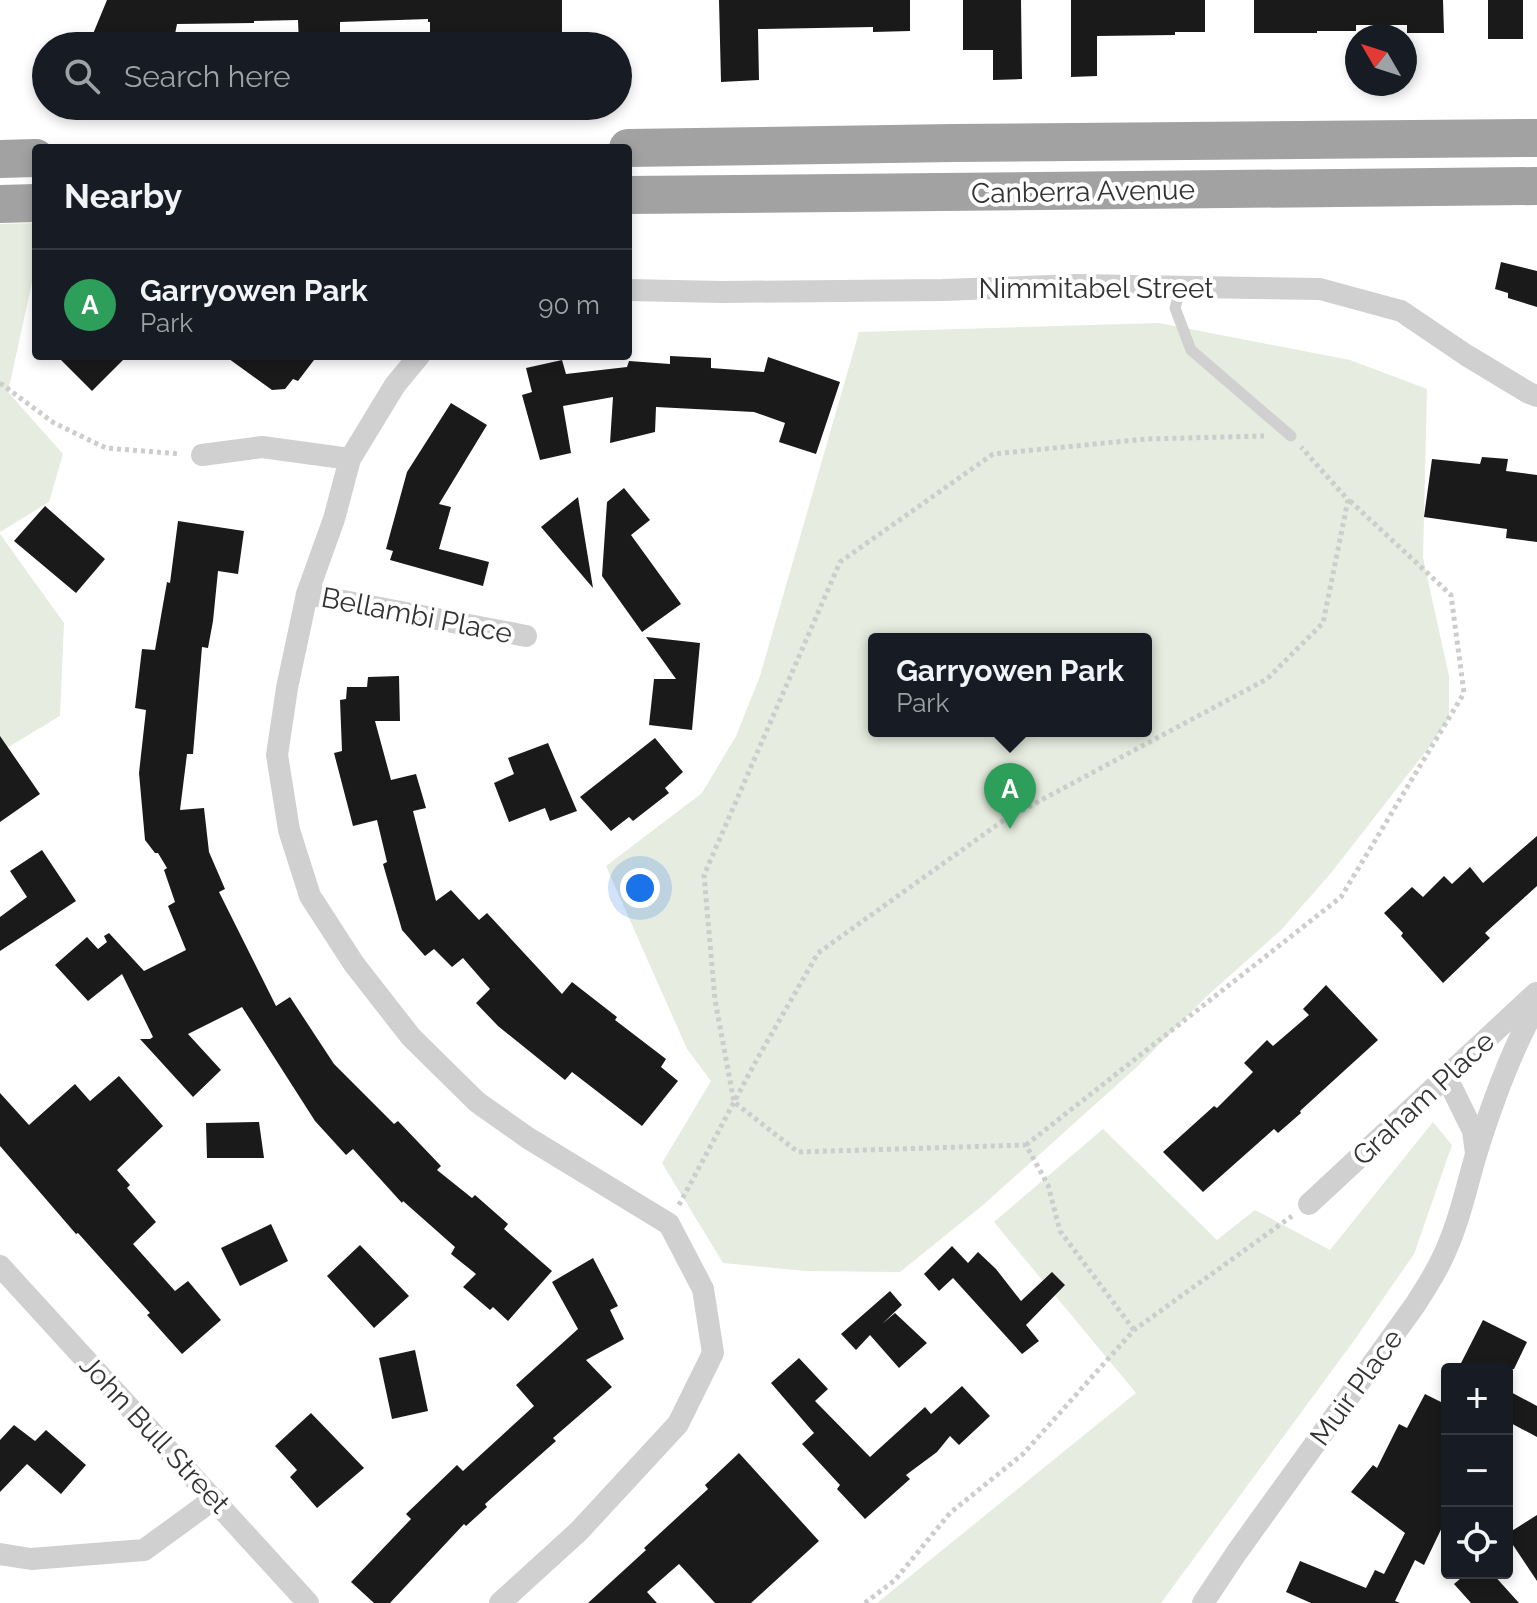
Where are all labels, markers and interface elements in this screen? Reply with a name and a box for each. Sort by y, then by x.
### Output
north arrow [1345,24,1417,96]
search box [32,32,632,120]
icon: search [60,54,104,98]
text: Search here [124,59,291,94]
street label: Canberra Avenue [971,173,1195,210]
text: Nearby [64,176,182,216]
street label: Nimmitabel Street [978,272,1214,305]
text: Garryowen Park [140,273,368,308]
text: A [81,290,99,320]
text: 90 m [538,290,600,320]
text: Park [140,308,193,338]
street label: Bellambi Place [319,581,515,650]
popup [868,633,1152,737]
text: Garryowen Park [896,653,1124,688]
text: Park [896,688,949,718]
pin: A [984,763,1036,829]
your location [620,868,660,908]
street label: Graham Place [1346,1024,1501,1172]
street label: Muir Place [1303,1323,1410,1452]
street label: John Bull Street [73,1348,237,1521]
map controls [1441,1363,1513,1579]
button: + [1441,1363,1513,1435]
button: − [1441,1435,1513,1507]
button: locate [1441,1507,1513,1579]

